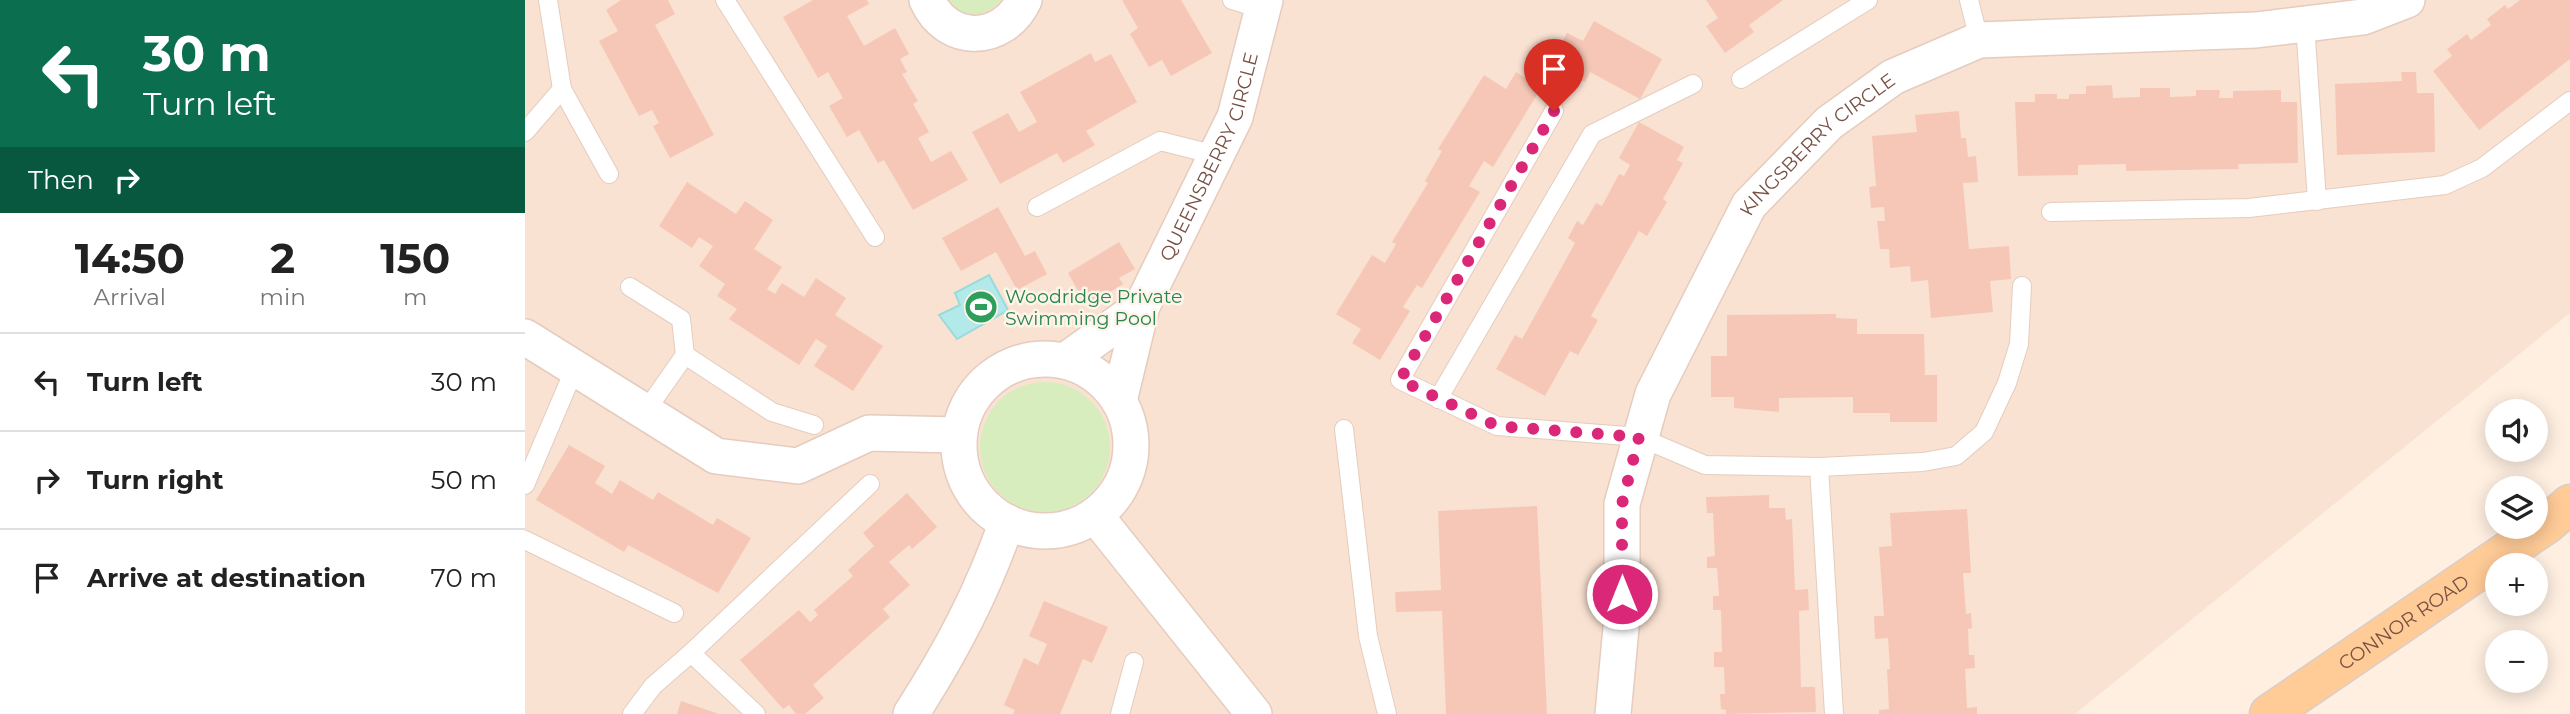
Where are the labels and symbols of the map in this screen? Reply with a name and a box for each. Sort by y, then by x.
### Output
pin [1524,39,1584,111]
street label: QUEENSBERRY CIRCLE [1155,50,1263,265]
street label: KINGSBERRY CIRCLE [1735,68,1900,219]
place label: Woodridge Private Swimming Pool [1005,285,1182,330]
sports icon: Woodridge Private Swimming Pool [962,288,1000,326]
position arrow [1585,557,1659,631]
street label: CONNOR ROAD [2334,570,2474,675]

